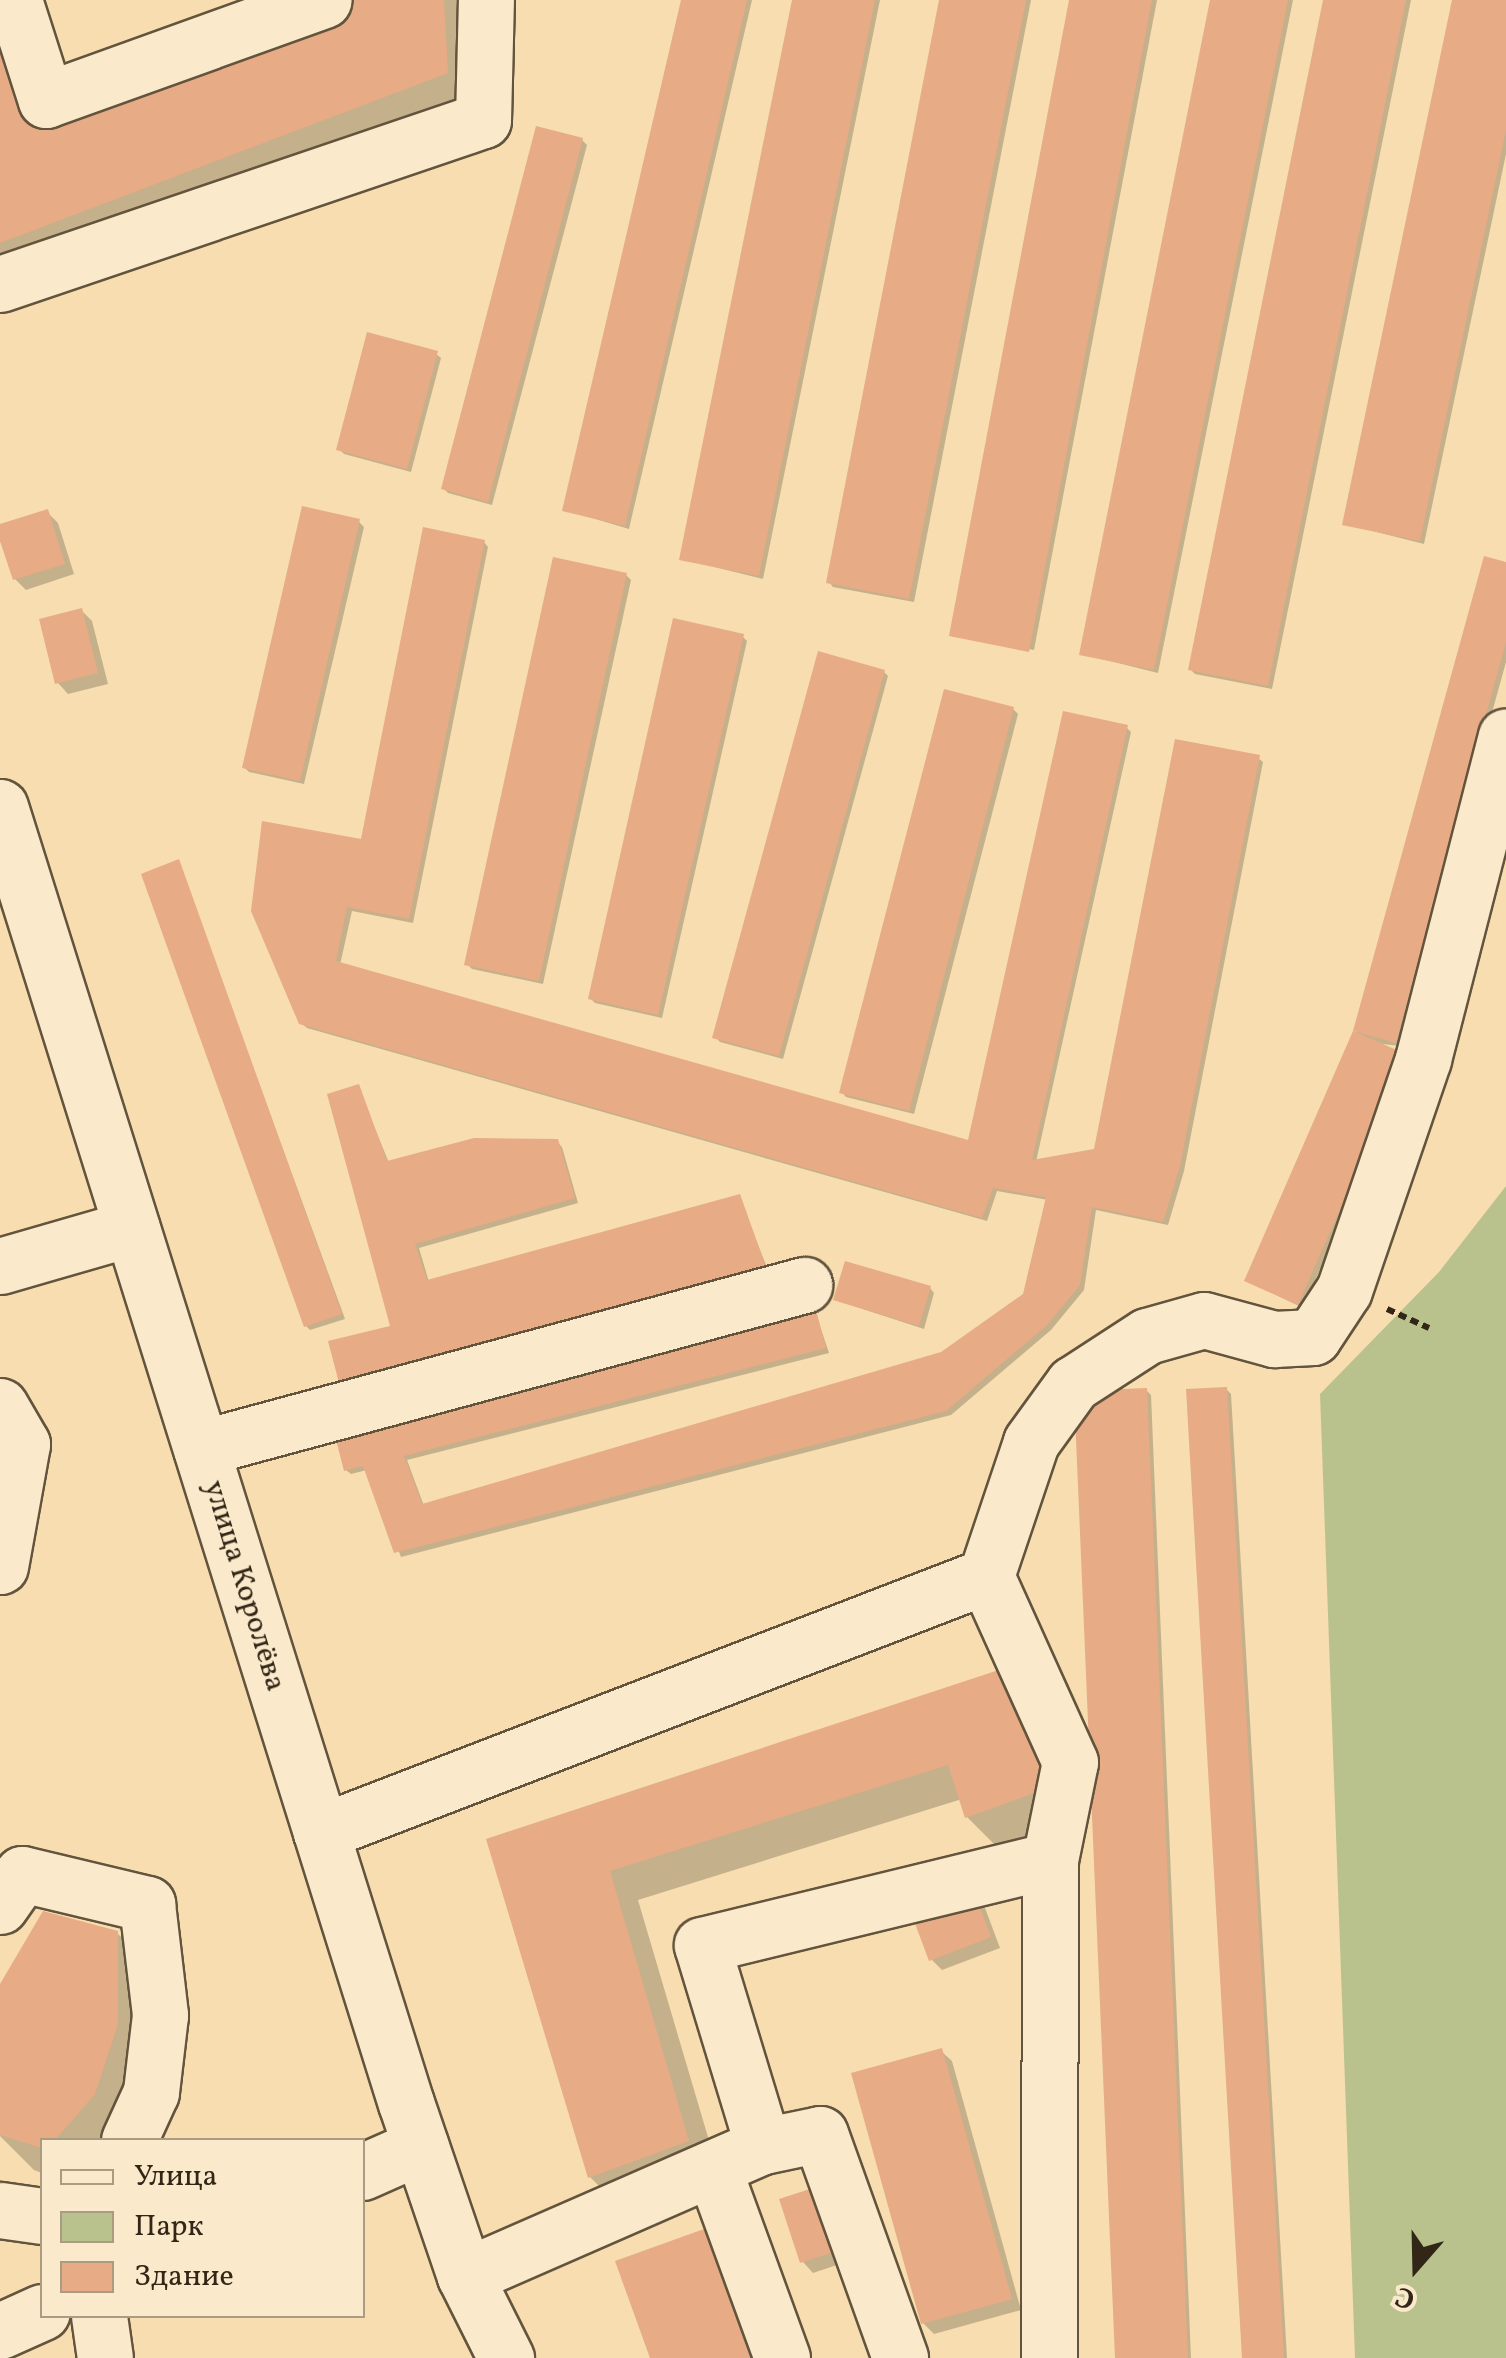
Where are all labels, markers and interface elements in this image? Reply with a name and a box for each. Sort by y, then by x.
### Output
street label: улица Королёва [195,1476,293,1696]
legend [40,2138,365,2318]
text: Улица [134,2156,217,2198]
text: Парк [134,2206,203,2248]
north arrow [1366,2218,1466,2318]
text: Здание [134,2256,234,2298]
text: С [1390,2275,1421,2318]

